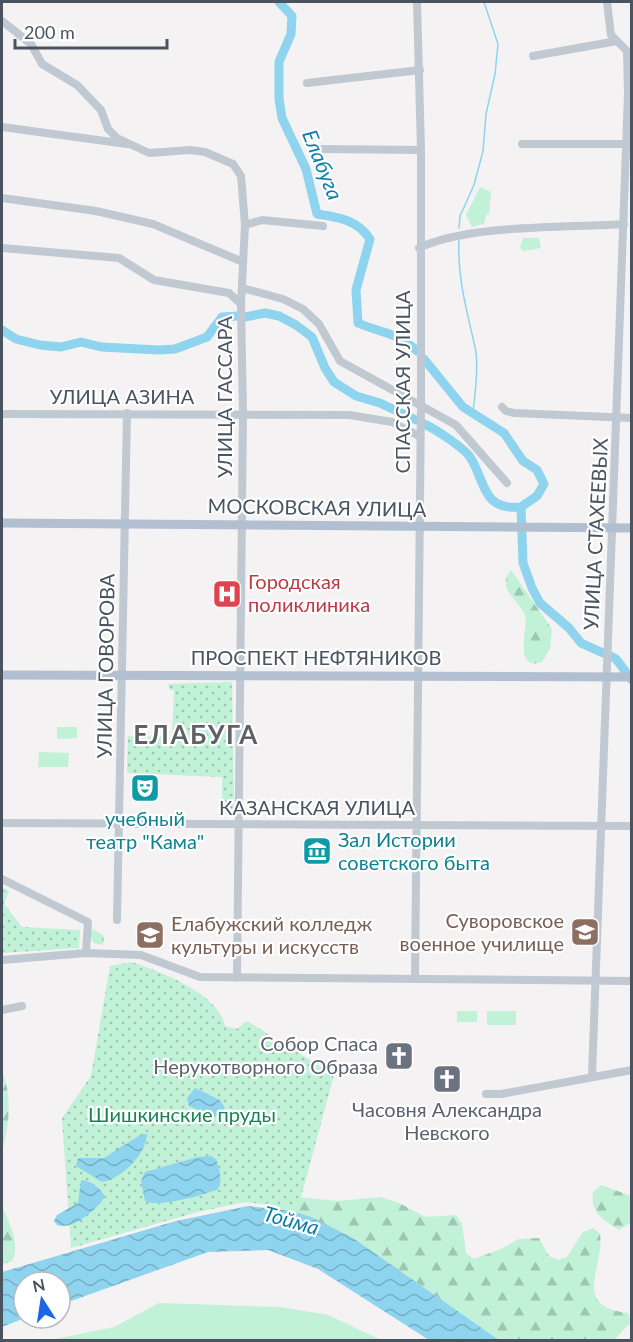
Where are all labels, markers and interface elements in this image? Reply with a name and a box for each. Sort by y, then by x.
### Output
scale bar [15,12,166,50]
text: 200 m [24,21,75,43]
water label: Елабуга [298,126,349,203]
street label: СПАССКАЯ УЛИЦА [390,290,414,474]
street label: УЛИЦА ГАССАРА [212,316,236,478]
street label: УЛИЦА АЗИНА [50,384,195,408]
street label: УЛИЦА СТАХЕЕВЫХ [578,437,612,631]
street label: МОСКОВСКАЯ УЛИЦА [208,493,427,521]
place label: Городская поликлиника [248,569,370,616]
street label: УЛИЦА ГОВОРОВА [91,573,119,758]
hospital icon: Городская поликлиника [211,578,243,610]
street label: ПРОСПЕКТ НЕФТЯНИКОВ [191,645,441,669]
district label: ЕЛАБУГА [133,718,259,750]
theatre icon: учебный театр "Кама" [129,772,161,804]
street label: КАЗАНСКАЯ УЛИЦА [219,795,416,819]
place label: учебный театр "Кама" [86,806,204,853]
place label: Зал Истории советского быта [338,827,490,874]
museum icon: Зал Истории советского быта [301,835,333,867]
place label: Суворовское военное училище [400,908,564,955]
place label: Елабужский колледж культуры и искусств [171,911,372,958]
school or university icon: Суворовское военное училище [569,916,601,948]
school or university icon: Елабужский колледж культуры и искусств [134,919,166,951]
place label: Собор Спаса Нерукотворного Образа [153,1031,378,1078]
church icon: Собор Спаса Нерукотворного Образа [383,1040,415,1072]
church icon: Часовня Александра Невского [431,1063,463,1095]
place label: Часовня Александра Невского [352,1097,542,1144]
park label: Шишкинские пруды [88,1102,276,1126]
water label: Тойма [261,1200,322,1239]
north arrow [12,1270,72,1330]
text: N [31,1274,47,1295]

